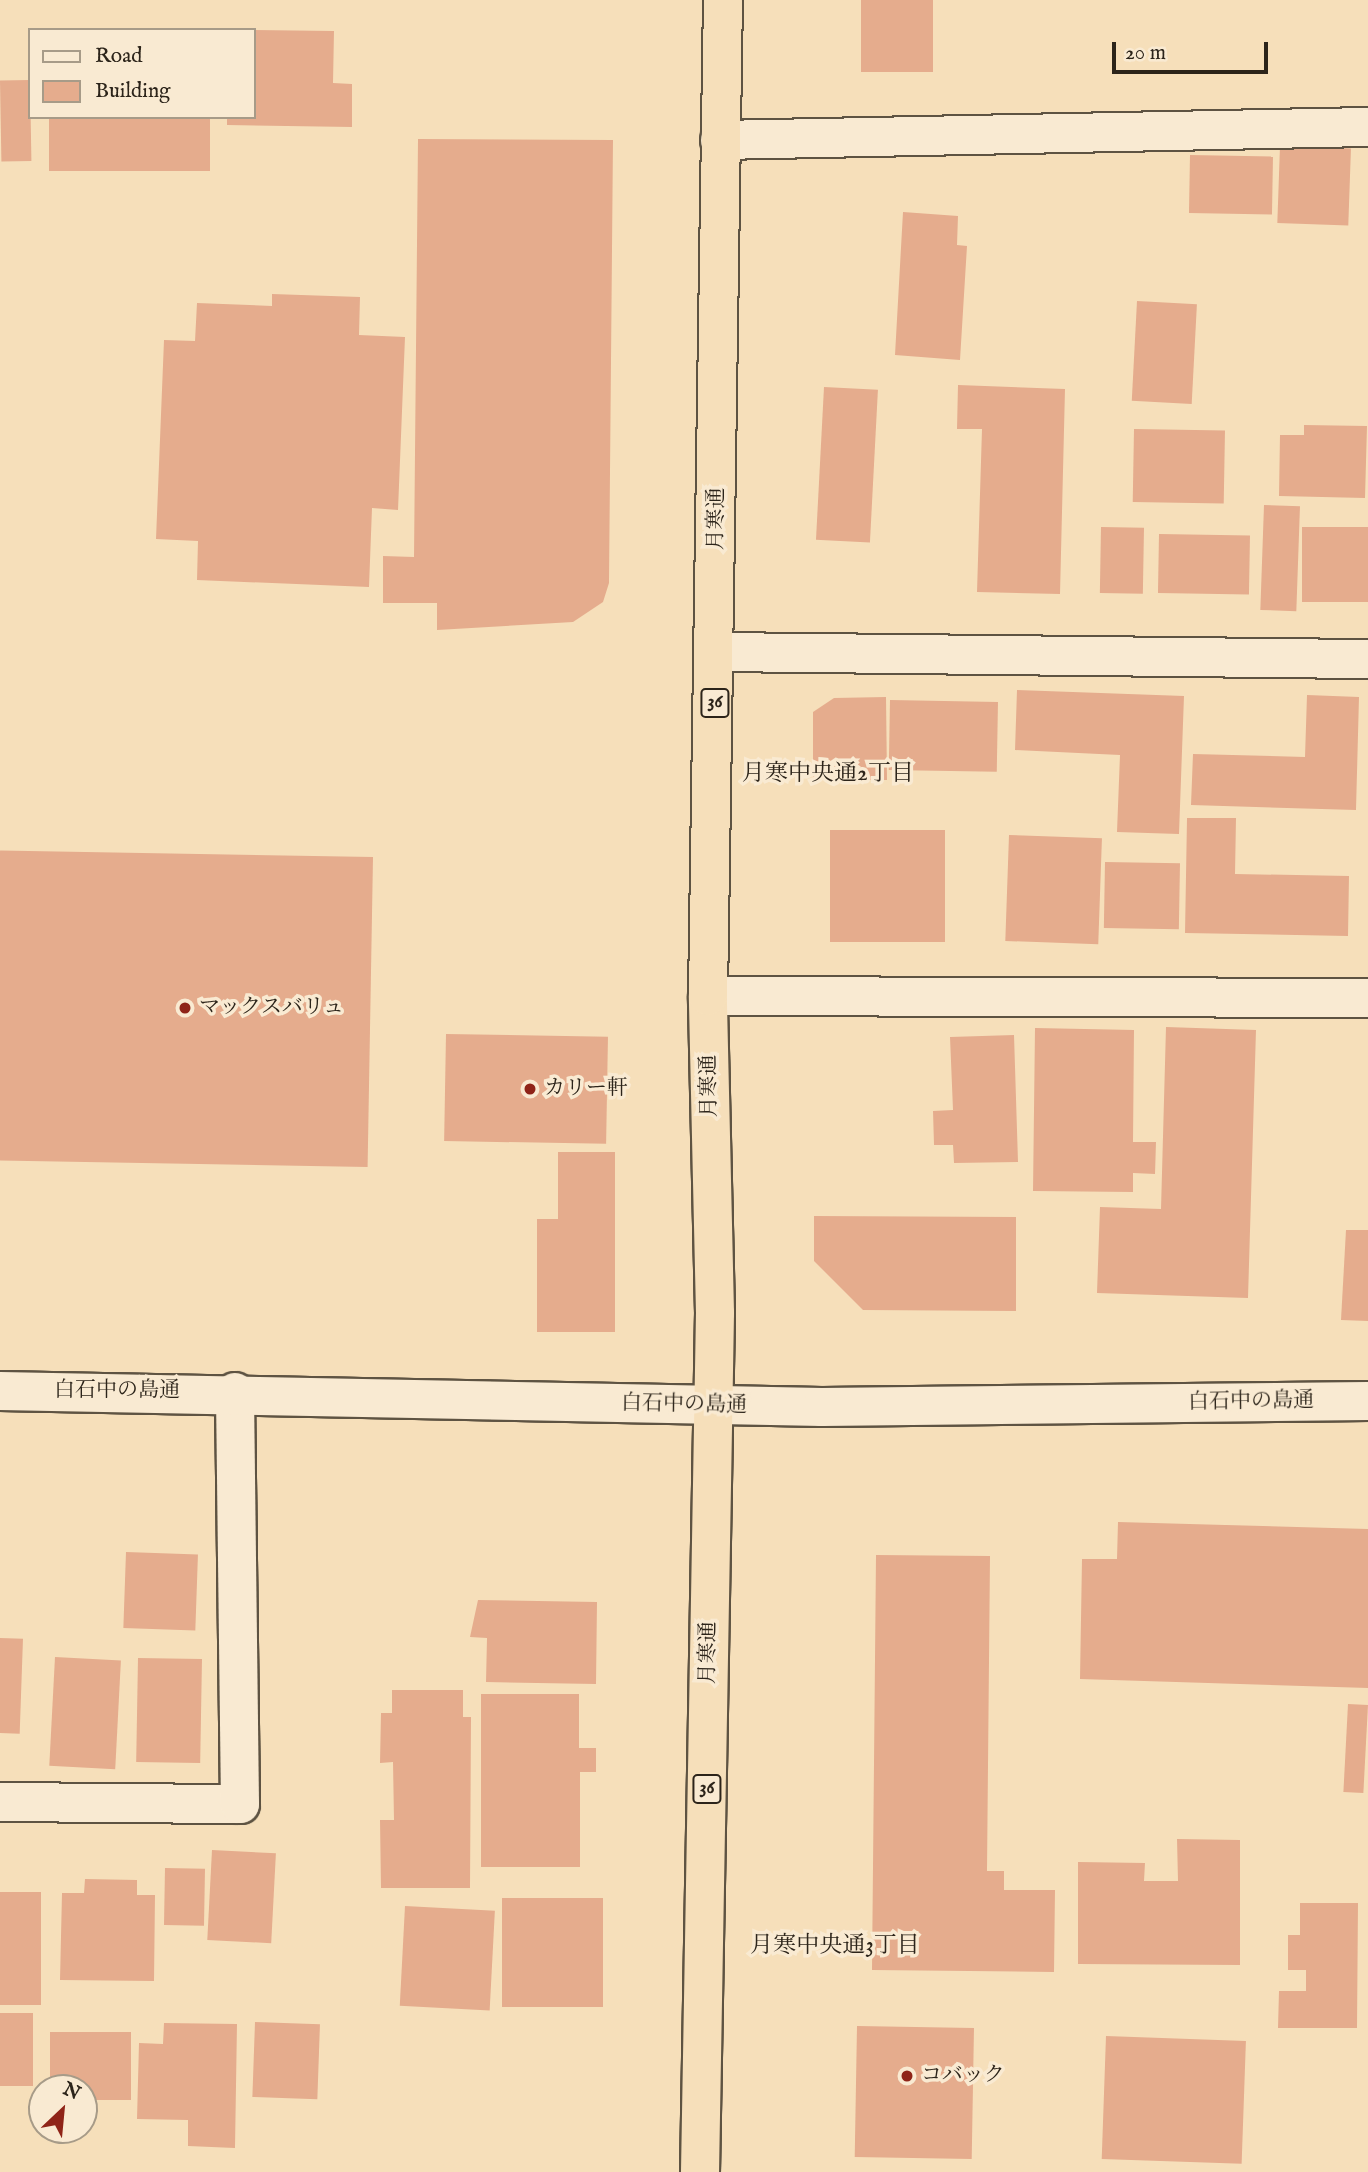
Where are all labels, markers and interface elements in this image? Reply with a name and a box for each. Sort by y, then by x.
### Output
legend [28,28,256,119]
scale bar [1116,28,1272,72]
text: 20 m [1125,40,1166,67]
text: Road [95,43,142,70]
text: Building [95,78,170,105]
street label: 月寒通 [704,488,730,550]
road number: 36 [699,688,731,718]
district label: 月寒中央通2丁目 [742,760,914,788]
place label: マックスバリュ [199,995,346,1021]
marker: マックスバリュ [177,1000,193,1016]
street label: 月寒通 [697,1054,723,1118]
place label: カリー軒 [544,1076,628,1102]
marker: カリー軒 [522,1081,538,1097]
street label: 白石中の島通 [54,1378,180,1404]
street label: 白石中の島通 [1188,1388,1314,1416]
street label: 白石中の島通 [621,1391,747,1419]
street label: 月寒通 [696,1621,722,1685]
road number: 36 [691,1774,723,1804]
district label: 月寒中央通3丁目 [750,1932,920,1960]
place label: コバック [921,2063,1005,2089]
marker: コバック [899,2068,915,2084]
north arrow [28,2074,98,2144]
text: N [59,2078,84,2106]

